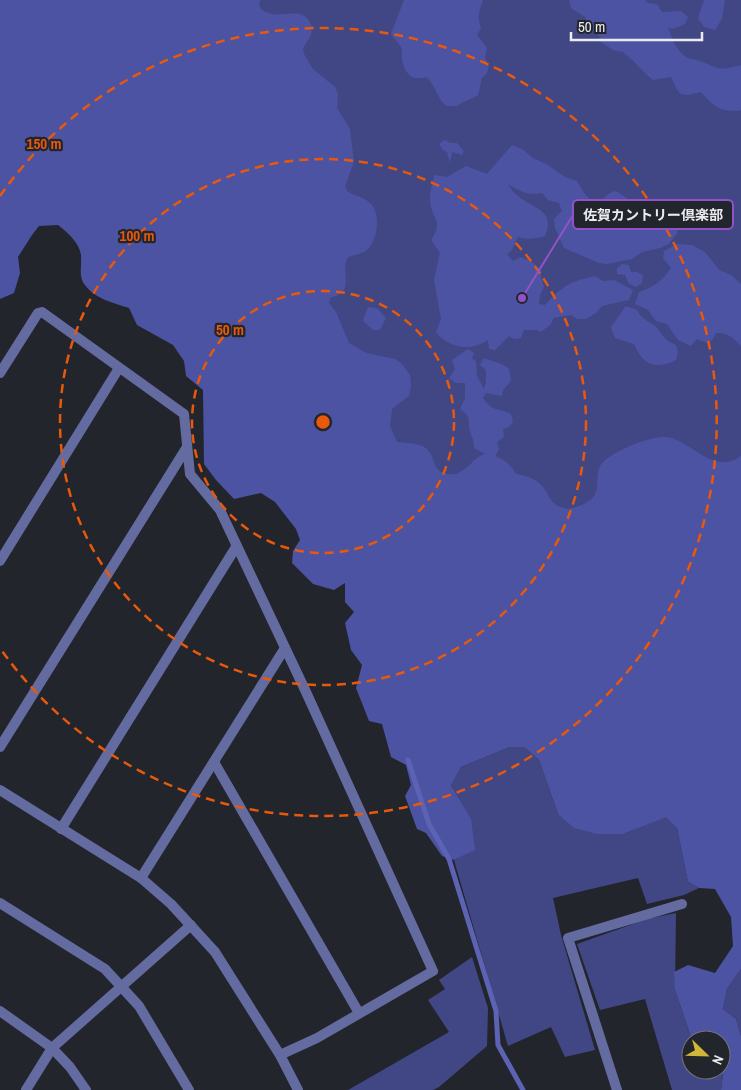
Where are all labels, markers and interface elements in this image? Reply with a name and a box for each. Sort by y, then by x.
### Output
scale bar [571,10,702,42]
text: 50 m [578,16,605,37]
text: 150 m [27,133,61,154]
callout: 佐賀カントリー倶楽部 [573,200,733,229]
text: 佐賀カントリー倶楽部 [583,206,723,224]
text: 100 m [120,225,154,246]
text: 50 m [216,319,244,340]
centre of rings [314,413,332,431]
north arrow [681,1030,731,1080]
text: N [708,1053,728,1067]

